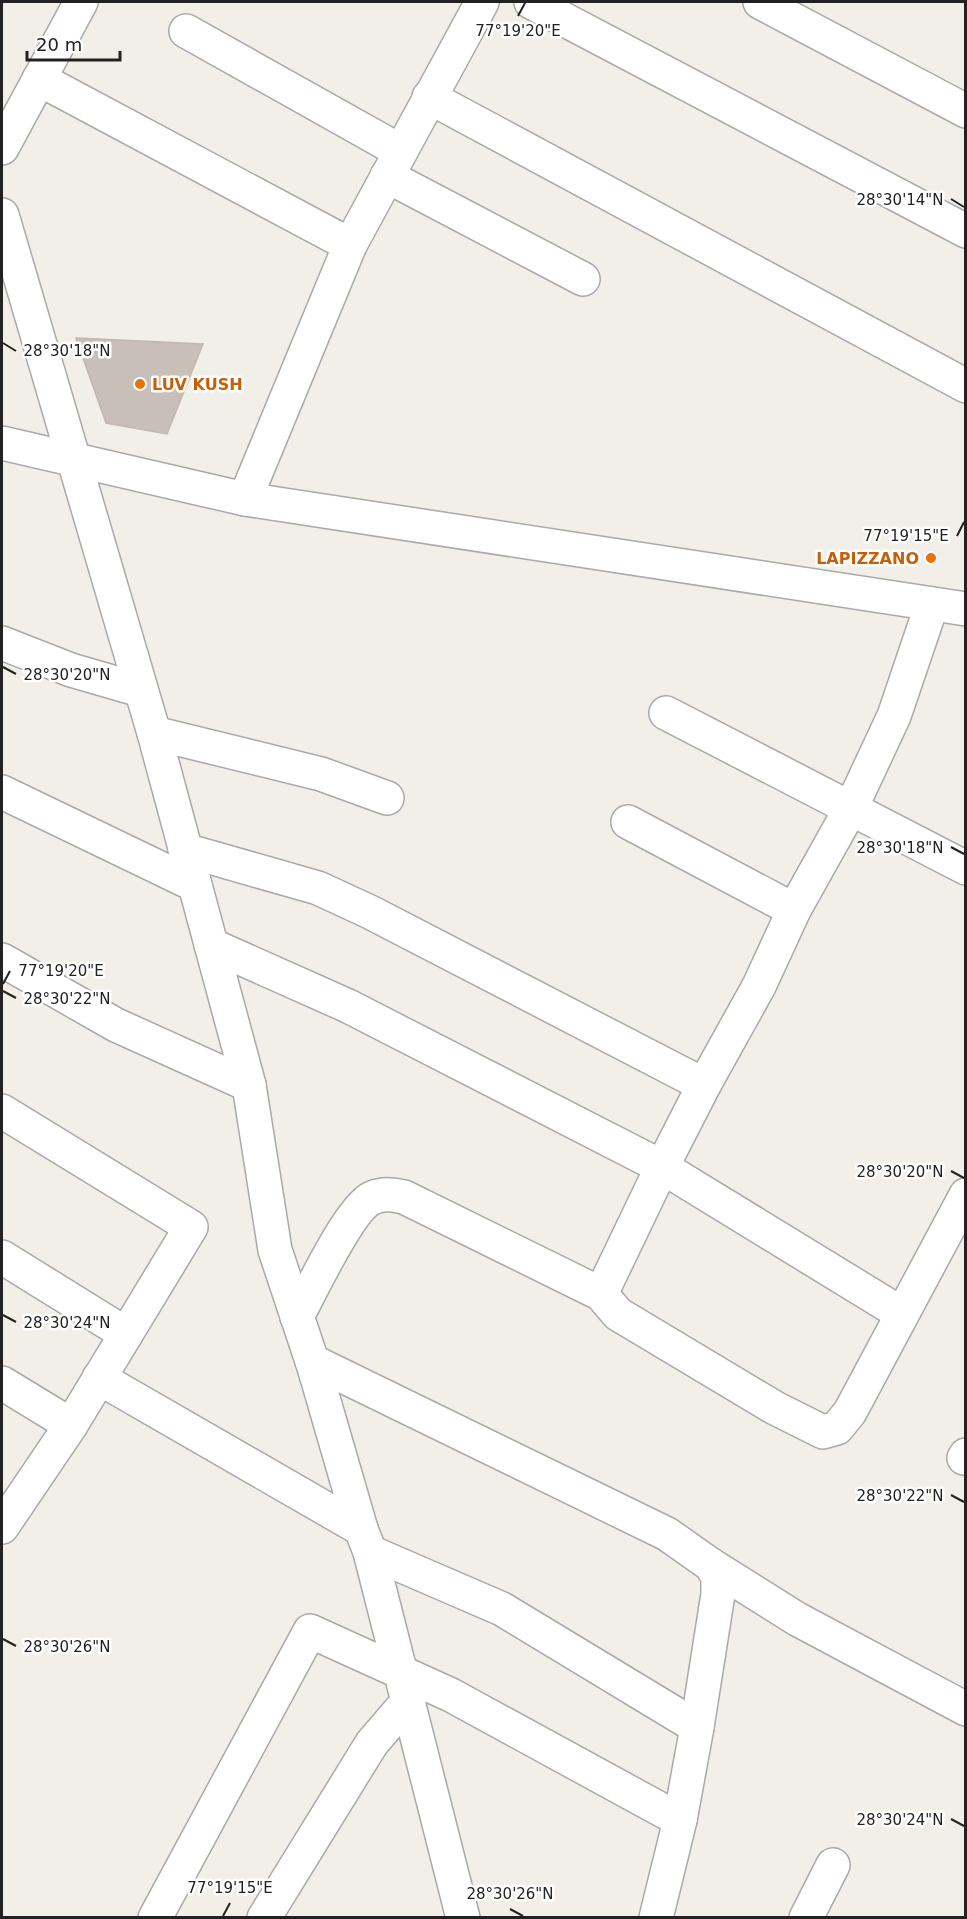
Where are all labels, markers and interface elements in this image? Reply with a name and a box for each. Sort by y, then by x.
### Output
text: 77°19'20"E [475,22,561,40]
scale bar [27,24,120,62]
text: 20 m [36,34,82,55]
text: 28°30'14"N [856,191,944,209]
text: 28°30'18"N [23,342,111,360]
place label: LUV KUSH [152,375,243,394]
marker: LUV KUSH [133,377,147,391]
text: 77°19'15"E [863,527,949,545]
place label: LAPIZZANO [816,549,919,568]
marker: LAPIZZANO [924,551,938,565]
text: 28°30'20"N [23,666,111,684]
text: 28°30'18"N [856,839,944,857]
text: 77°19'20"E [18,962,104,980]
text: 28°30'22"N [23,990,111,1008]
text: 28°30'20"N [856,1163,944,1181]
text: 28°30'24"N [23,1314,111,1332]
text: 28°30'22"N [856,1487,944,1505]
text: 28°30'26"N [23,1638,111,1656]
text: 28°30'24"N [856,1811,944,1829]
text: 77°19'15"E [187,1879,273,1897]
text: 28°30'26"N [466,1885,554,1903]

